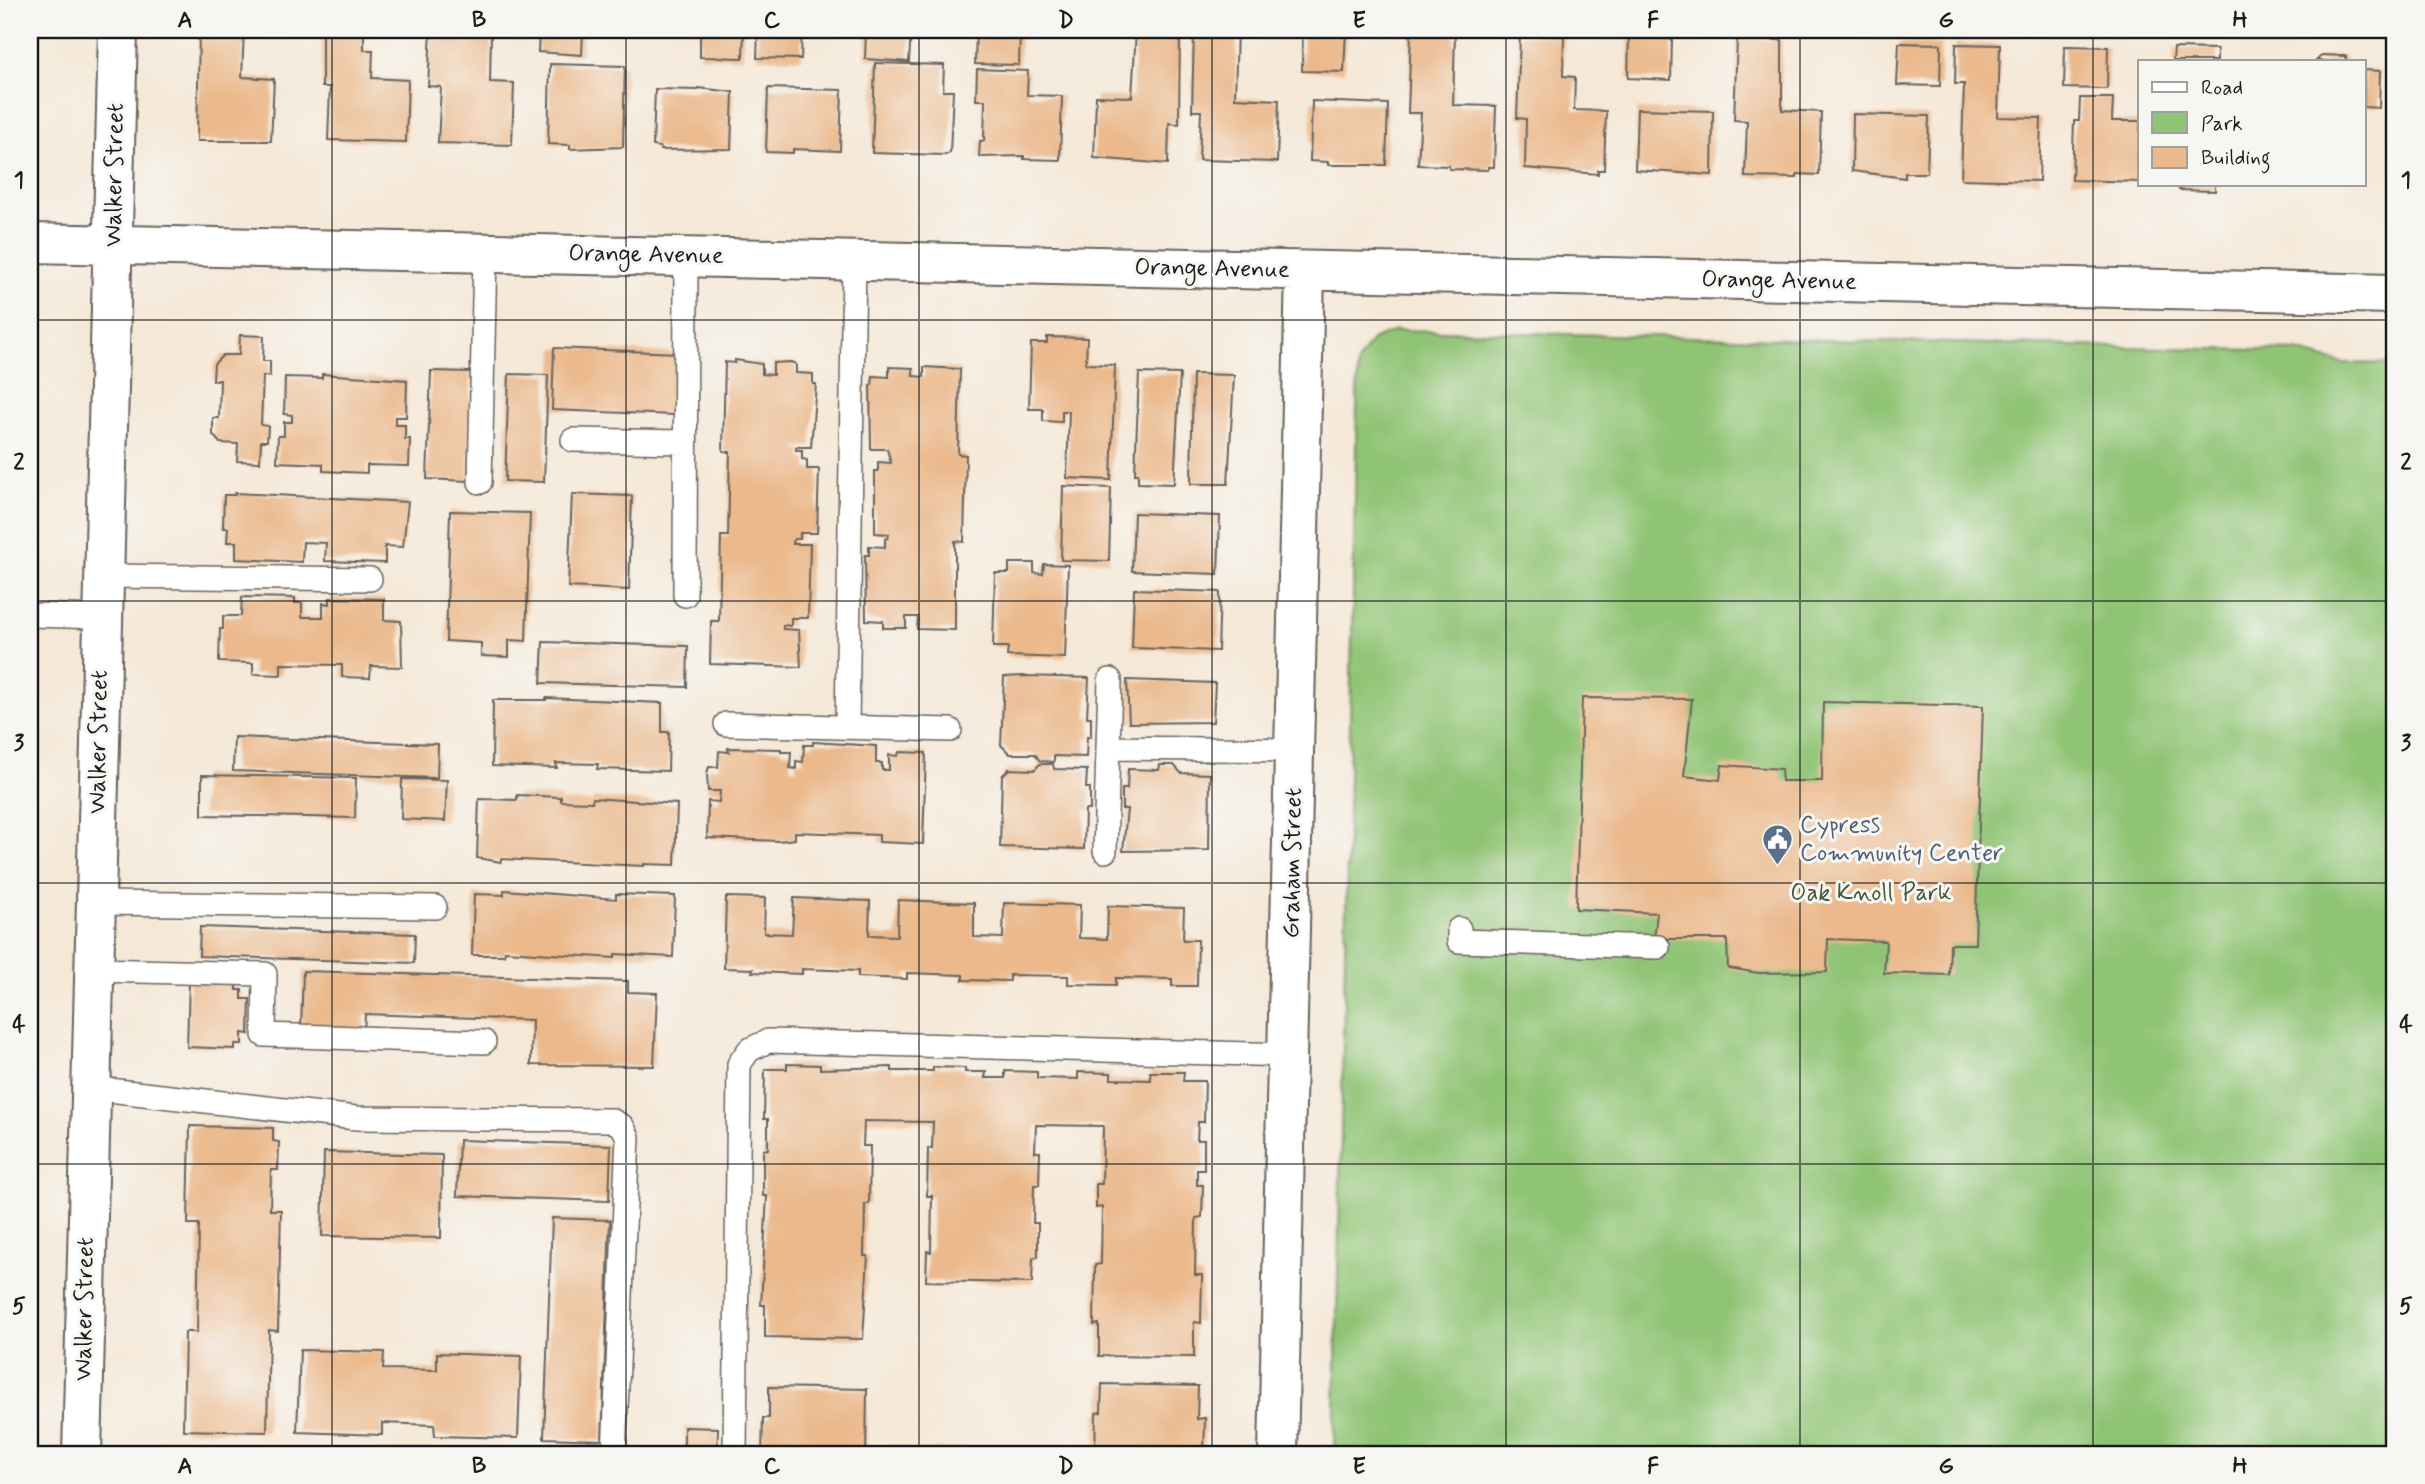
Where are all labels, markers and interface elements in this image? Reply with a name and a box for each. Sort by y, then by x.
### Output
text: A [177,6,193,36]
text: B [472,6,487,36]
text: C [764,6,781,36]
text: D [1058,6,1074,36]
text: E [1352,6,1366,36]
text: F [1647,6,1659,36]
text: G [1938,6,1954,36]
text: H [2232,6,2248,36]
legend [2138,60,2366,186]
text: Road [2201,74,2243,102]
street label: Walker Street [98,103,132,247]
text: Park [2201,110,2243,138]
text: Building [2201,144,2271,174]
text: 1 [14,166,24,196]
text: 1 [2401,166,2411,196]
street label: Orange Avenue [568,238,724,274]
street label: Orange Avenue [1134,252,1290,288]
street label: Orange Avenue [1701,264,1857,300]
text: 2 [13,448,25,478]
text: 2 [2400,448,2412,478]
street label: Walker Street [82,670,116,814]
text: 3 [14,729,25,759]
text: 3 [2401,729,2412,759]
street label: Graham Street [1276,787,1310,939]
place label: Cypress Community Center [1800,810,2003,869]
public building icon: Cypress Community Center [1760,822,1794,866]
park label: Oak Knoll Park [1790,878,1952,909]
text: 4 [12,1010,26,1040]
text: 4 [2399,1010,2413,1040]
street label: Walker Street [68,1237,102,1381]
text: 5 [12,1292,26,1322]
text: 5 [2399,1292,2413,1322]
text: A [177,1452,193,1482]
text: B [472,1452,487,1482]
text: C [764,1452,781,1482]
text: D [1058,1452,1074,1482]
text: E [1352,1452,1366,1482]
text: F [1647,1452,1659,1482]
text: G [1938,1452,1954,1482]
text: H [2232,1452,2248,1482]

